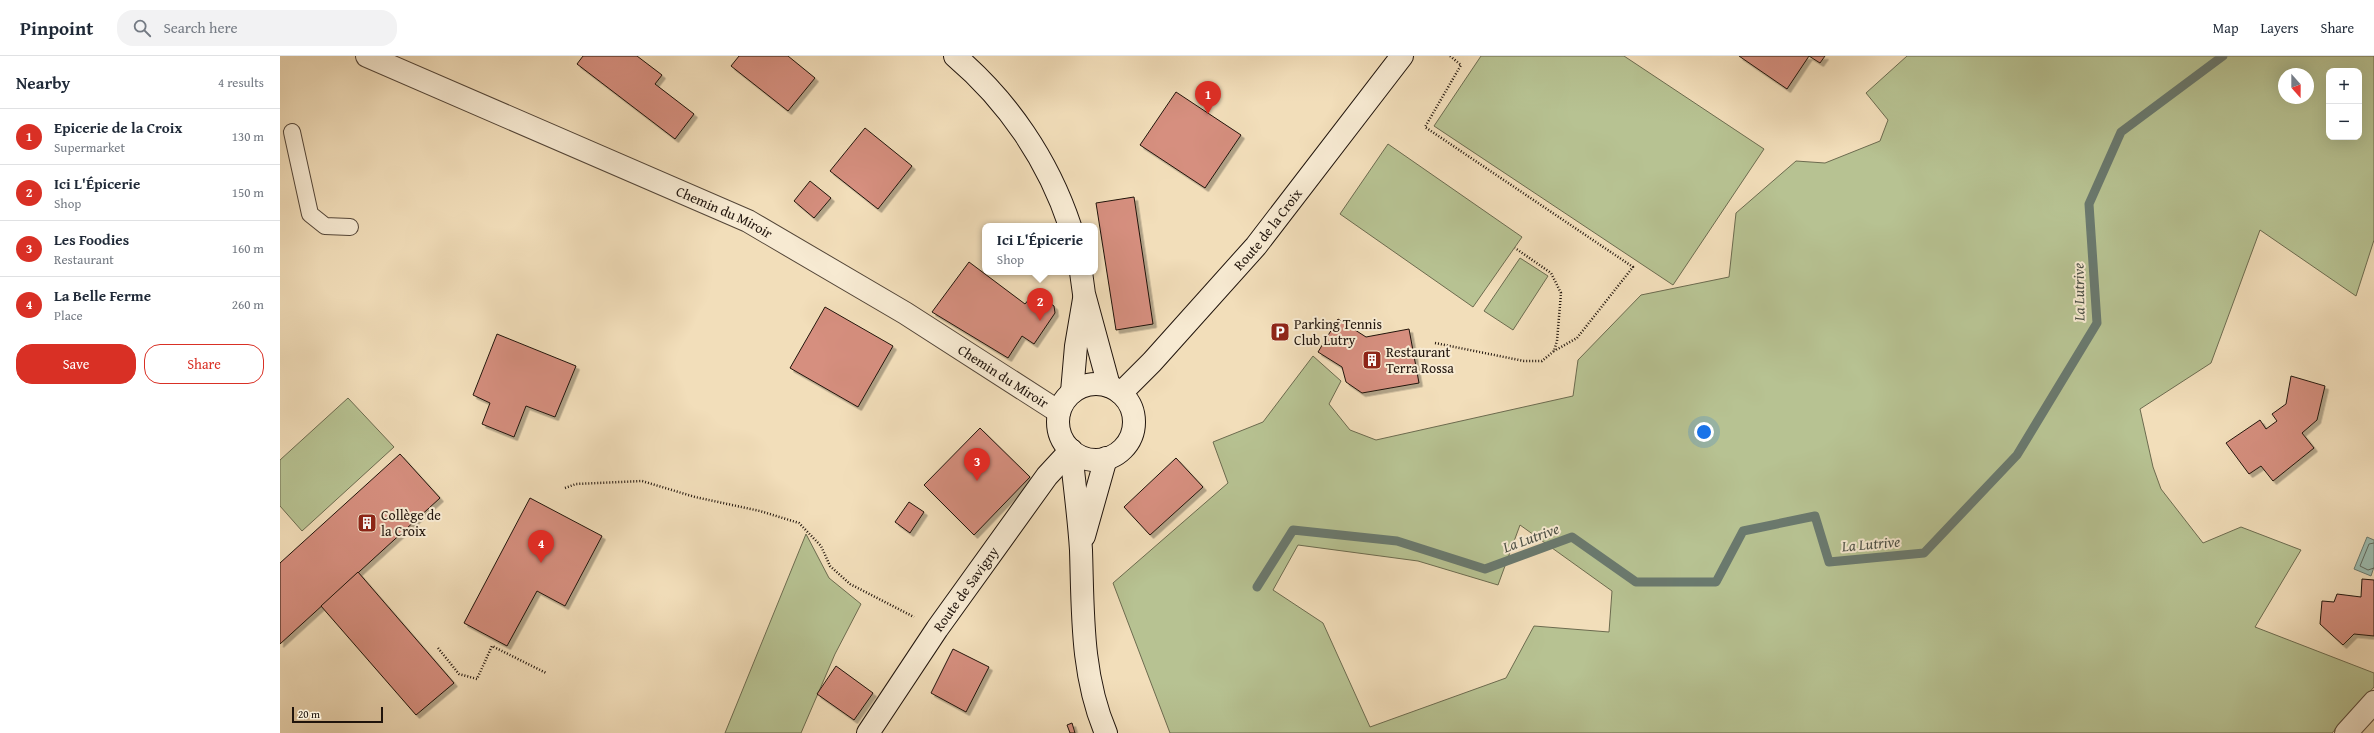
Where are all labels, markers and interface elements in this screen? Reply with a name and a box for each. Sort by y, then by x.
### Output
search box [117,10,397,46]
text: Pinpoint [20,14,93,42]
icon: search [131,17,153,39]
text: Search here [163,17,237,38]
text: Map [2213,18,2239,38]
text: Layers [2261,18,2299,38]
text: Share [2321,18,2354,38]
north arrow [2278,68,2314,104]
map controls [2326,68,2362,140]
button: + [2326,68,2362,104]
text: Nearby [16,70,70,95]
text: 4 results [218,73,264,92]
pin: 1 [1195,81,1221,114]
button: − [2326,104,2362,140]
text: Epicerie de la Croix [54,117,182,138]
text: 1 [26,127,32,146]
text: 130 m [232,127,264,146]
text: Supermarket [54,138,125,157]
text: Ici L'Épicerie [54,173,140,194]
street label: Chemin du Miroir [673,181,777,243]
text: 2 [26,183,32,202]
text: 150 m [232,183,264,202]
street label: Route de la Croix [1229,184,1307,275]
text: Shop [54,194,81,213]
popup [982,223,1098,275]
text: Les Foodies [54,229,129,250]
text: Ici L'Épicerie [997,229,1083,250]
text: 3 [26,239,32,258]
text: 160 m [232,239,264,258]
text: Restaurant [54,250,114,269]
text: Shop [997,250,1024,269]
water label: La Lutrive [2067,263,2090,322]
text: La Belle Ferme [54,285,151,306]
pin: 2 [1027,288,1053,321]
text: 4 [26,295,32,314]
text: 260 m [232,295,264,314]
text: Place [54,306,83,325]
place label: Parking Tennis Club Lutry [1294,314,1382,350]
parking icon: Parking Tennis Club Lutry [1269,321,1291,343]
street label: Chemin du Miroir [954,340,1053,413]
place label: Restaurant Terra Rossa [1386,342,1454,378]
button: Save [16,344,136,384]
button: Share [144,344,264,384]
building icon: Restaurant Terra Rossa [1361,349,1383,371]
your location [1694,422,1714,442]
pin: 3 [964,448,990,481]
place label: Collège de la Croix [381,505,441,541]
building icon: Collège de la Croix [356,512,378,534]
water label: La Lutrive [1499,518,1562,558]
pin: 4 [528,530,554,563]
water label: La Lutrive [1840,530,1901,557]
street label: Route de Savigny [928,542,1003,636]
scale bar [292,705,383,724]
text: 20 m [298,706,320,722]

